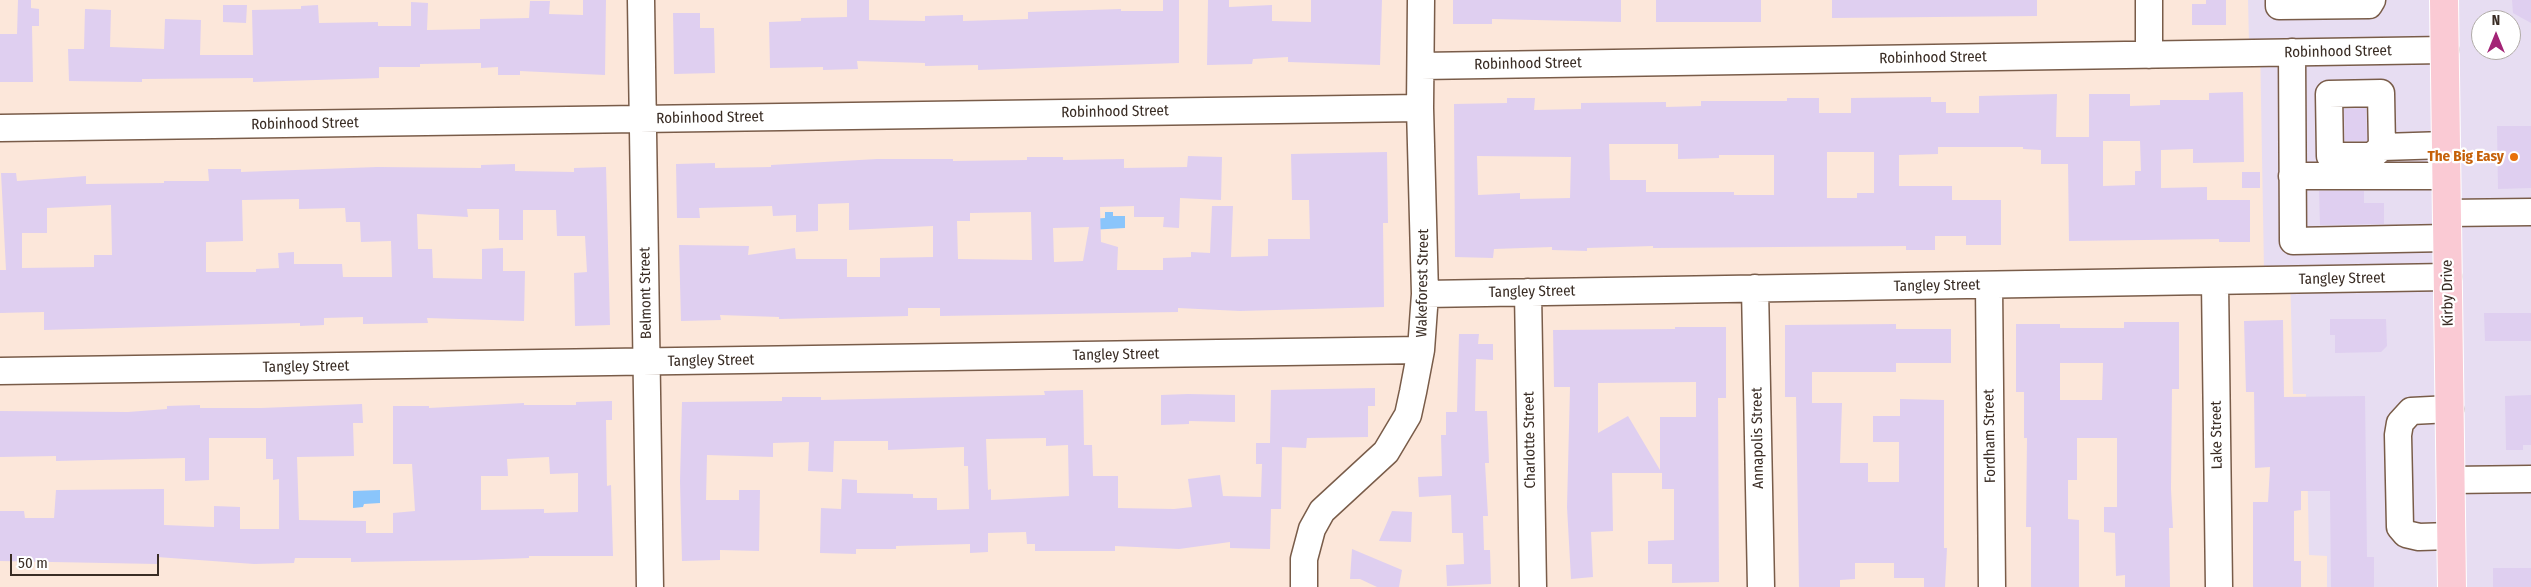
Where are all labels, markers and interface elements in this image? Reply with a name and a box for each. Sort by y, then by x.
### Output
north arrow [2471,10,2521,60]
text: N [2492,12,2500,29]
street label: Robinhood Street [2284,42,2392,62]
street label: Robinhood Street [1879,48,1987,68]
street label: Robinhood Street [1474,54,1582,74]
street label: Robinhood Street [1061,102,1169,122]
street label: Robinhood Street [656,108,764,128]
street label: Robinhood Street [251,114,359,134]
place label: The Big Easy [2427,148,2504,166]
marker: The Big Easy [2508,151,2520,163]
street label: Wakeforest Street [1413,229,1433,337]
street label: Belmont Street [636,247,656,339]
street label: Kirby Drive [2438,259,2458,327]
street label: Tangley Street [2298,269,2386,289]
street label: Tangley Street [1893,276,1981,296]
street label: Tangley Street [1488,282,1576,302]
street label: Tangley Street [1072,345,1160,365]
street label: Tangley Street [667,351,755,371]
street label: Tangley Street [262,357,350,377]
street label: Annapolis Street [1748,387,1768,489]
street label: Fordham Street [1980,389,2000,483]
street label: Charlotte Street [1520,391,1540,489]
street label: Lake Street [2207,401,2227,469]
scale bar [12,544,161,576]
text: 50 m [18,554,48,572]

